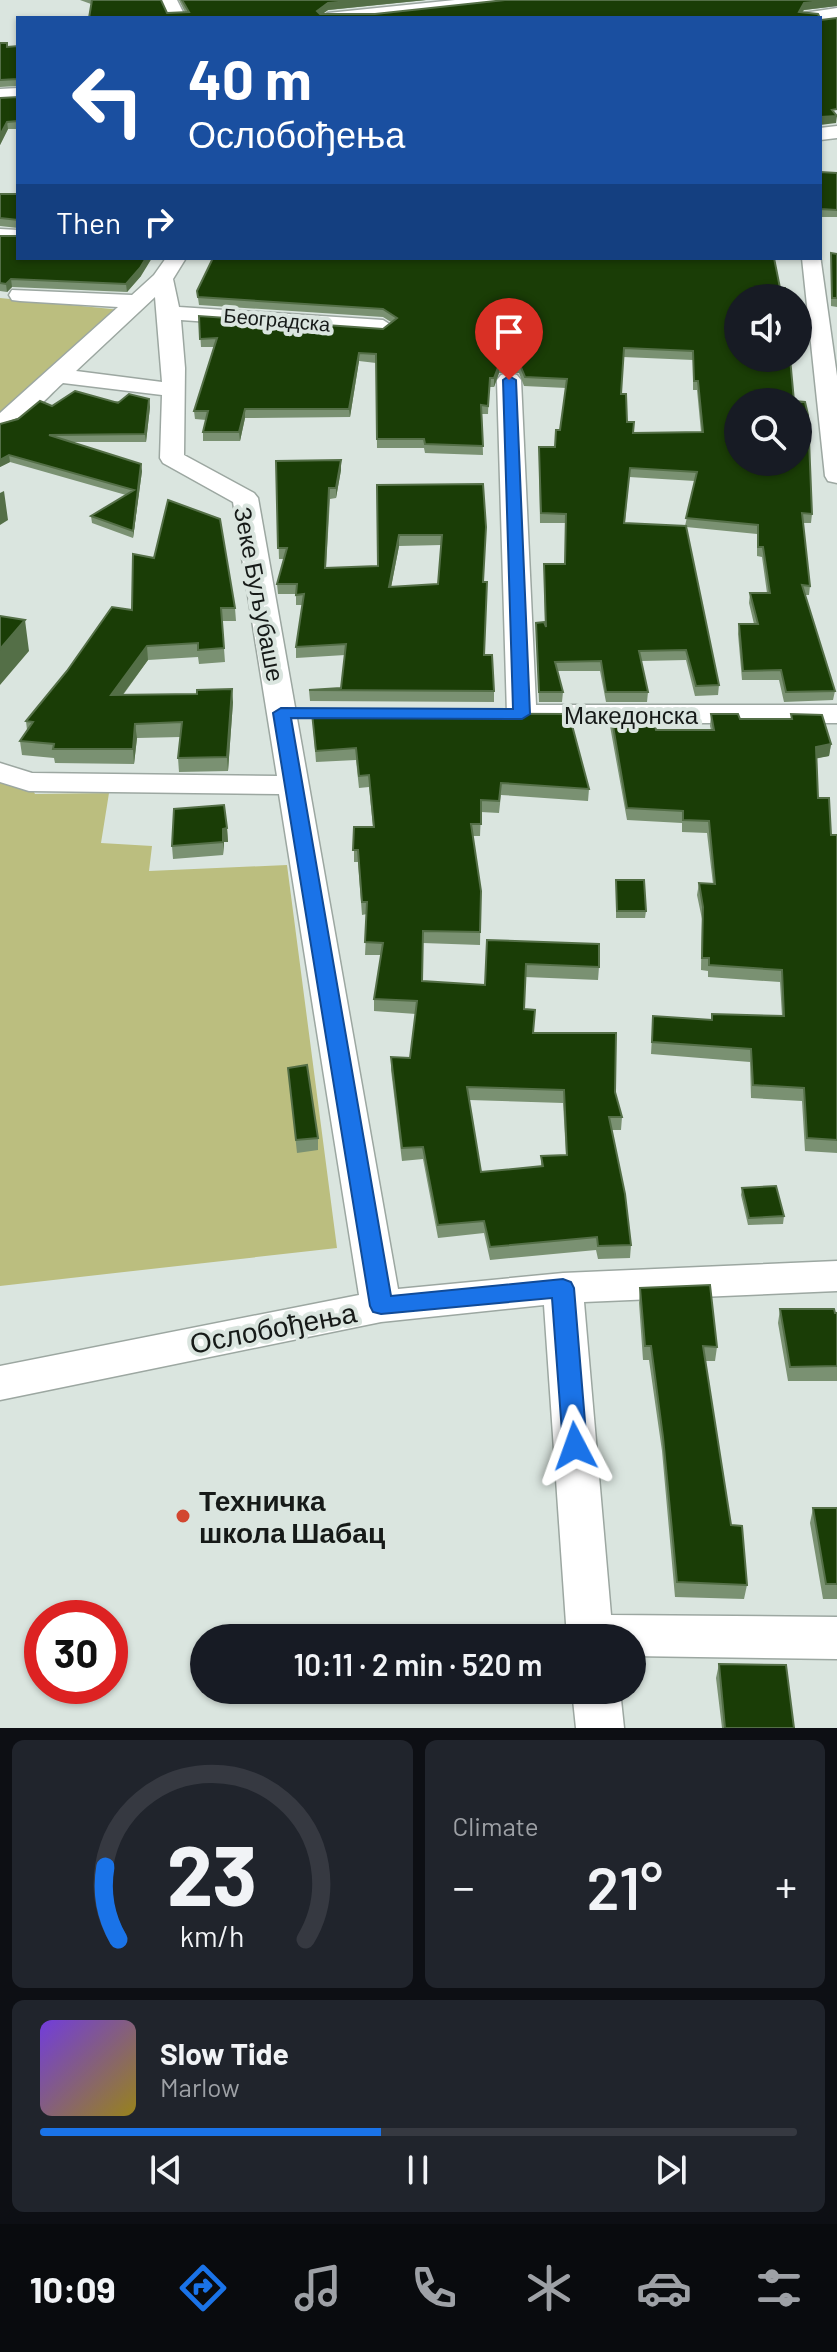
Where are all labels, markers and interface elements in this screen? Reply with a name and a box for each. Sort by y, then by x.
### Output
text: 40 m [188,44,312,111]
icon: left [56,48,160,152]
text: Ослобођења [188,112,405,155]
icon: right [137,200,181,244]
text: Then [56,204,121,240]
map controls [724,284,812,476]
button: sound [724,284,812,372]
pin [475,298,543,380]
street label: Београдска [223,302,332,336]
icon: arrive [487,310,531,354]
button: search [724,388,812,476]
street label: Зеке Буљубаше [229,504,291,684]
street label: Македонска [564,700,699,729]
street label: Ослобођења [187,1294,360,1360]
position arrow [533,1404,617,1488]
place label: Техничка школа Шабац [199,1483,385,1549]
marker: Техничка школа Шабац [174,1507,192,1525]
speed limit sign: 30 [24,1600,128,1704]
text: 10:11 · 2 min · 520 m [294,1646,542,1682]
text: Climate [453,1810,539,1841]
text: 23 [167,1823,257,1923]
text: 21° [587,1850,663,1922]
text: − [453,1859,475,1912]
text: + [775,1859,797,1912]
text: km/h [180,1918,245,1953]
text: Slow Tide [160,2035,289,2071]
text: Marlow [160,2071,240,2102]
icon: previous [144,2148,188,2192]
icon: pause [396,2148,440,2192]
icon: next [649,2148,693,2192]
icon: directions [175,2260,231,2316]
icon: music [290,2260,346,2316]
icon: phone [406,2260,462,2316]
icon: climate [521,2260,577,2316]
icon: car [636,2260,692,2316]
icon: filters [751,2260,807,2316]
text: 10:09 [30,2267,116,2310]

